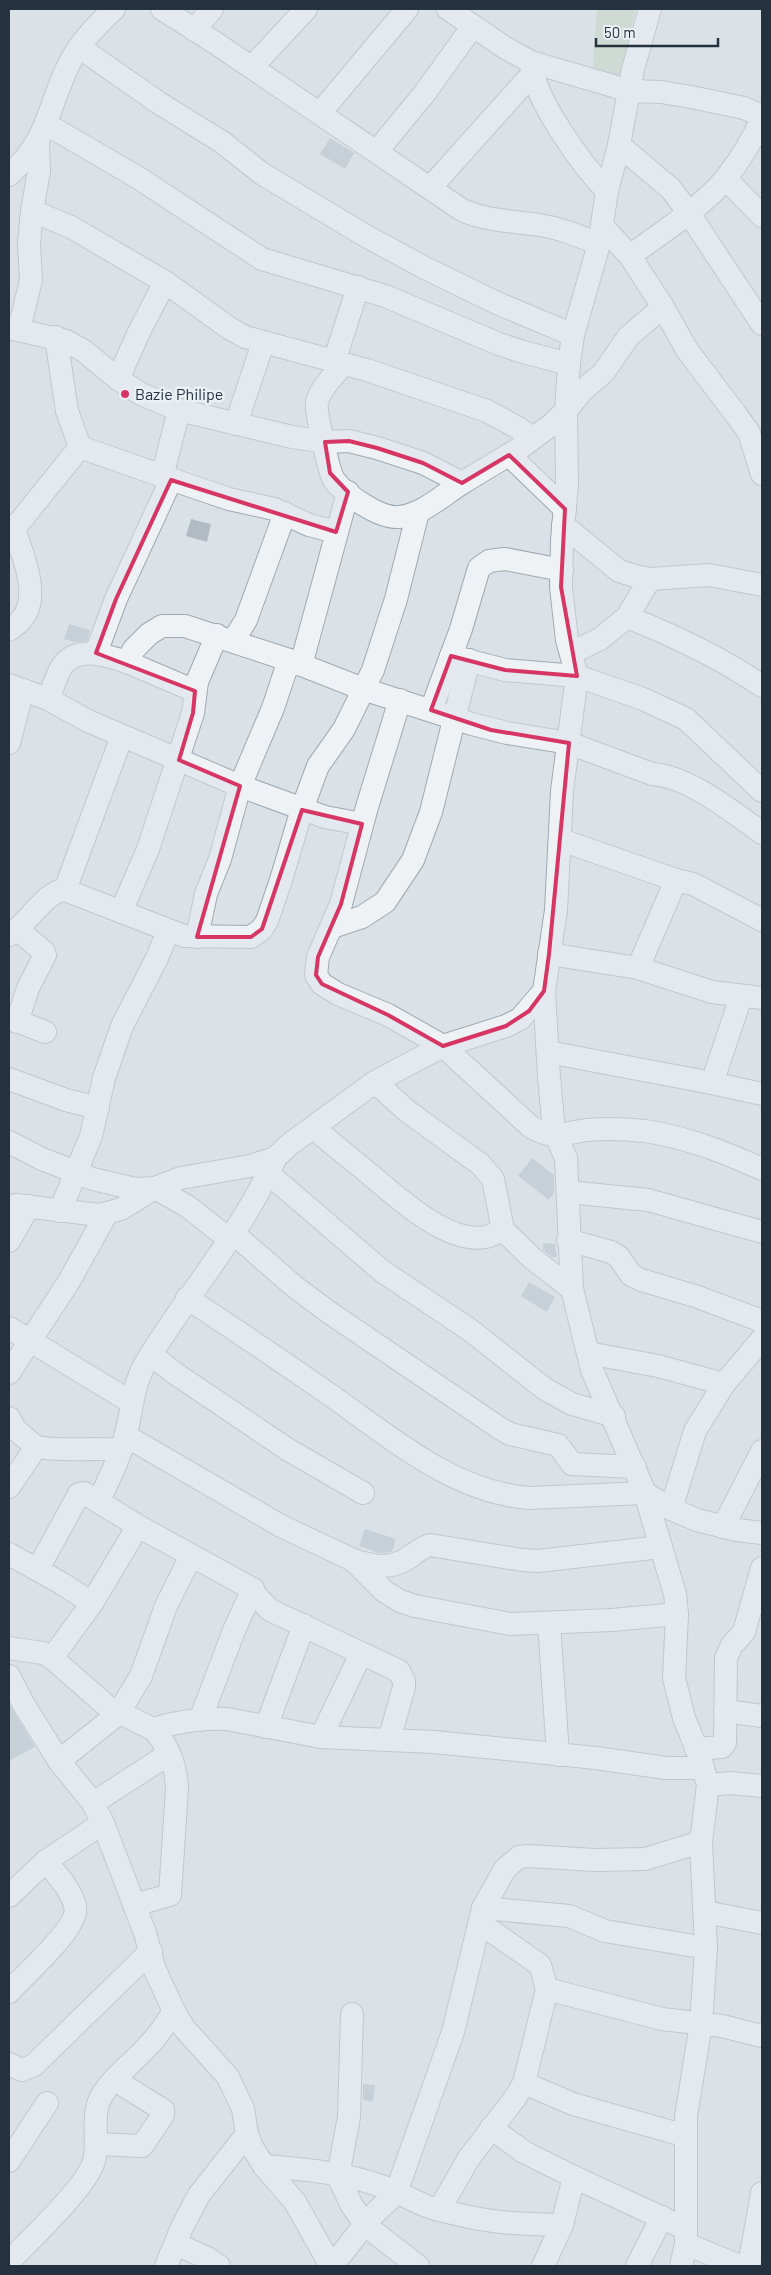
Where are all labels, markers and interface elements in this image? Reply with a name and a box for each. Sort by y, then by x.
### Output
scale bar [596,15,718,47]
text: 50 m [604,23,636,41]
place label: Bazie Philipe [135,384,223,403]
marker: Bazie Philipe [119,388,131,400]

